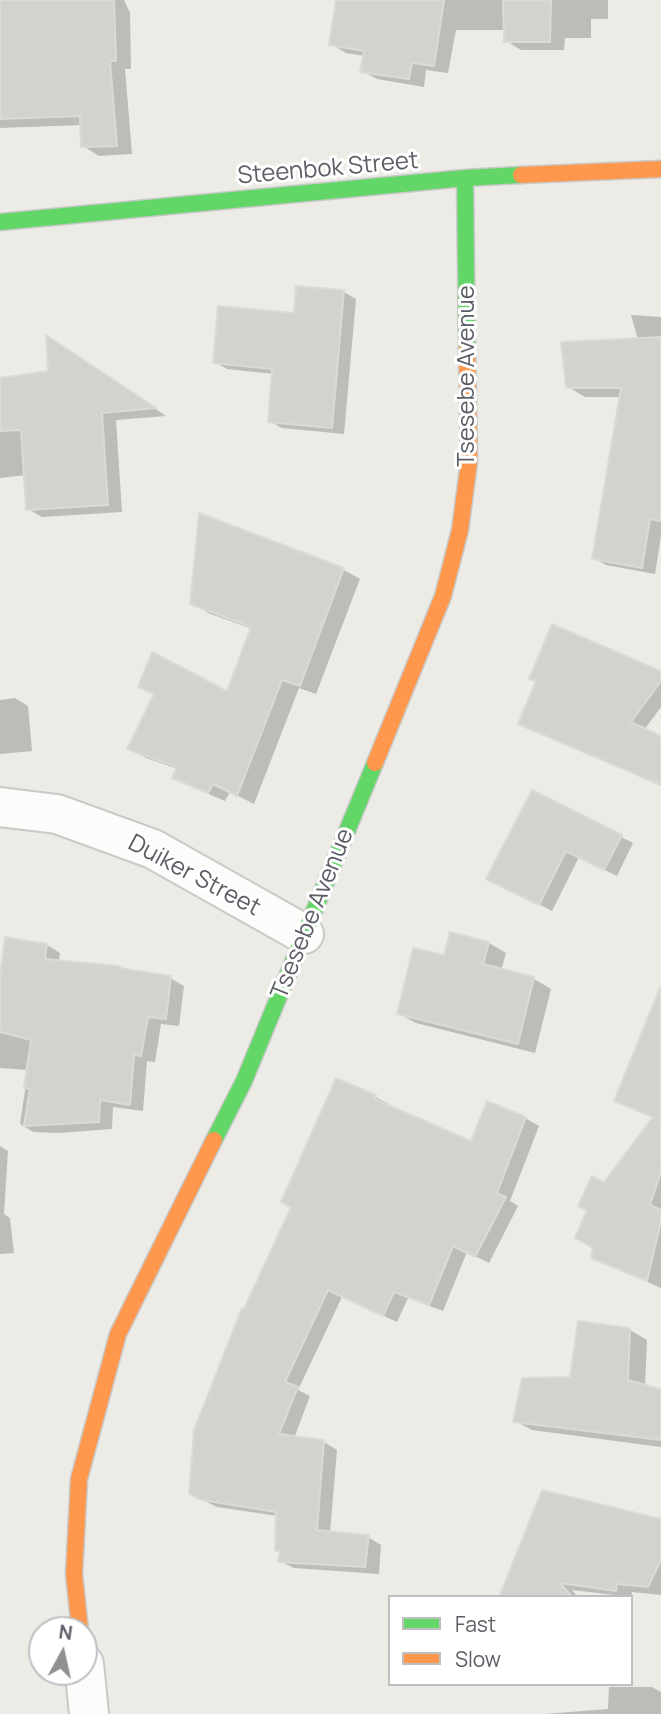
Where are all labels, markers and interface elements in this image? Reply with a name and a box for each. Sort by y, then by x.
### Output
street label: Steenbok Street [236,147,420,191]
street label: Tsesebe Avenue [453,285,481,467]
street label: Tsesebe Avenue [266,825,360,1003]
street label: Duiker Street [123,829,265,923]
legend [388,1595,633,1686]
text: Fast [455,1610,496,1638]
north arrow [28,1616,98,1686]
text: N [57,1618,74,1646]
text: Slow [455,1645,501,1673]

